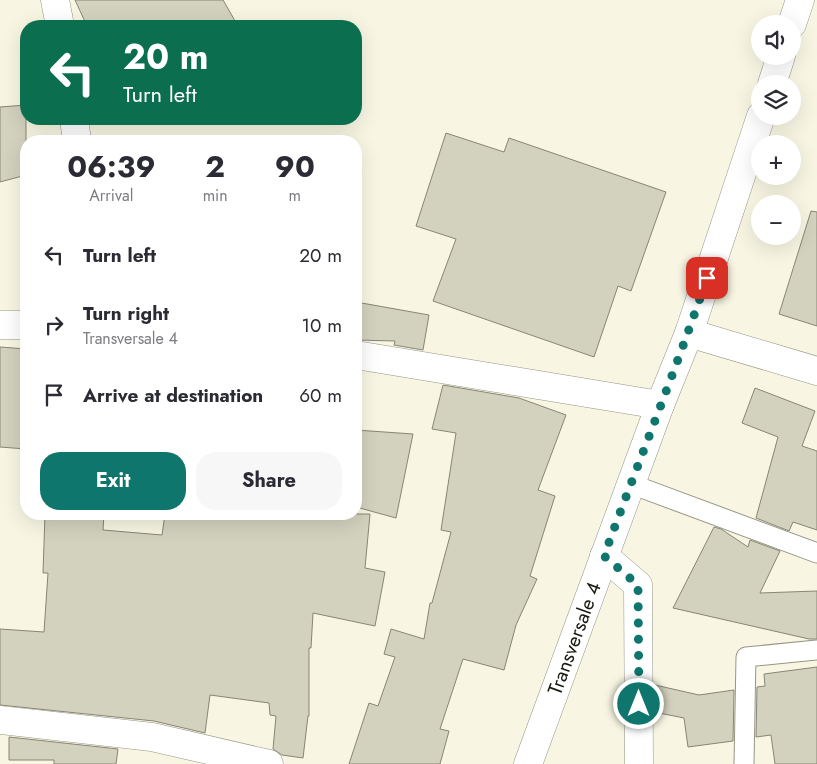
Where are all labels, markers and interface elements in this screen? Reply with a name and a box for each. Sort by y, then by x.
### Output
map controls [751,15,801,245]
button: sound [751,15,801,65]
text: 20 m [123,32,208,82]
icon: left [40,40,105,105]
button: layers [751,75,801,125]
text: Turn left [123,78,197,110]
button: + [751,135,801,185]
text: 06:39 [67,145,155,188]
text: 2 [205,145,225,188]
text: 90 [275,145,315,188]
text: Arrival [89,184,133,207]
text: min [203,184,228,207]
text: m [289,184,301,207]
button: − [751,195,801,245]
icon: left [40,241,68,269]
text: Turn left [83,242,156,269]
text: 20 m [299,242,342,269]
pin [686,257,728,299]
icon: arrive [693,264,721,292]
text: Turn right [83,300,169,327]
icon: right [40,311,68,339]
text: 10 m [302,312,342,339]
text: Transversale 4 [83,327,178,350]
icon: arrive [40,381,68,409]
text: Arrive at destination [83,382,263,409]
text: 60 m [299,382,342,409]
button: Exit [40,452,186,510]
button: Share [196,452,342,510]
street label: Transversale 4 [541,577,609,699]
position arrow [612,677,664,729]

